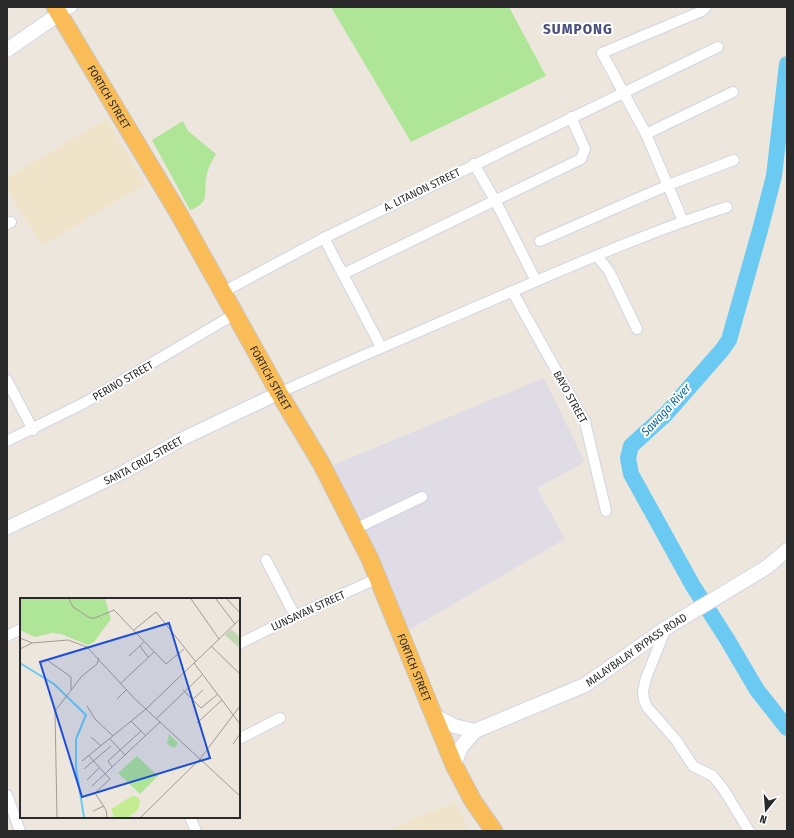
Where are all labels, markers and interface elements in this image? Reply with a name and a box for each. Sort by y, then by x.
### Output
district label: SUMPONG [543,20,613,38]
street label: FORTICH STREET [85,63,133,132]
street label: A. LITANON STREET [382,165,463,214]
street label: FORTICH STREET [247,343,295,413]
street label: PERINO STREET [90,358,156,404]
street label: BAYO STREET [550,369,590,426]
water label: Sawaga River [638,380,694,440]
street label: SANTA CRUZ STREET [101,433,186,487]
street label: LUNSAYAN STREET [269,588,348,634]
inset map [20,598,240,818]
street label: MALAYBALAY BYPASS ROAD [583,611,689,689]
street label: FORTICH STREET [395,632,434,704]
north arrow [746,790,786,830]
text: N [758,812,768,826]

